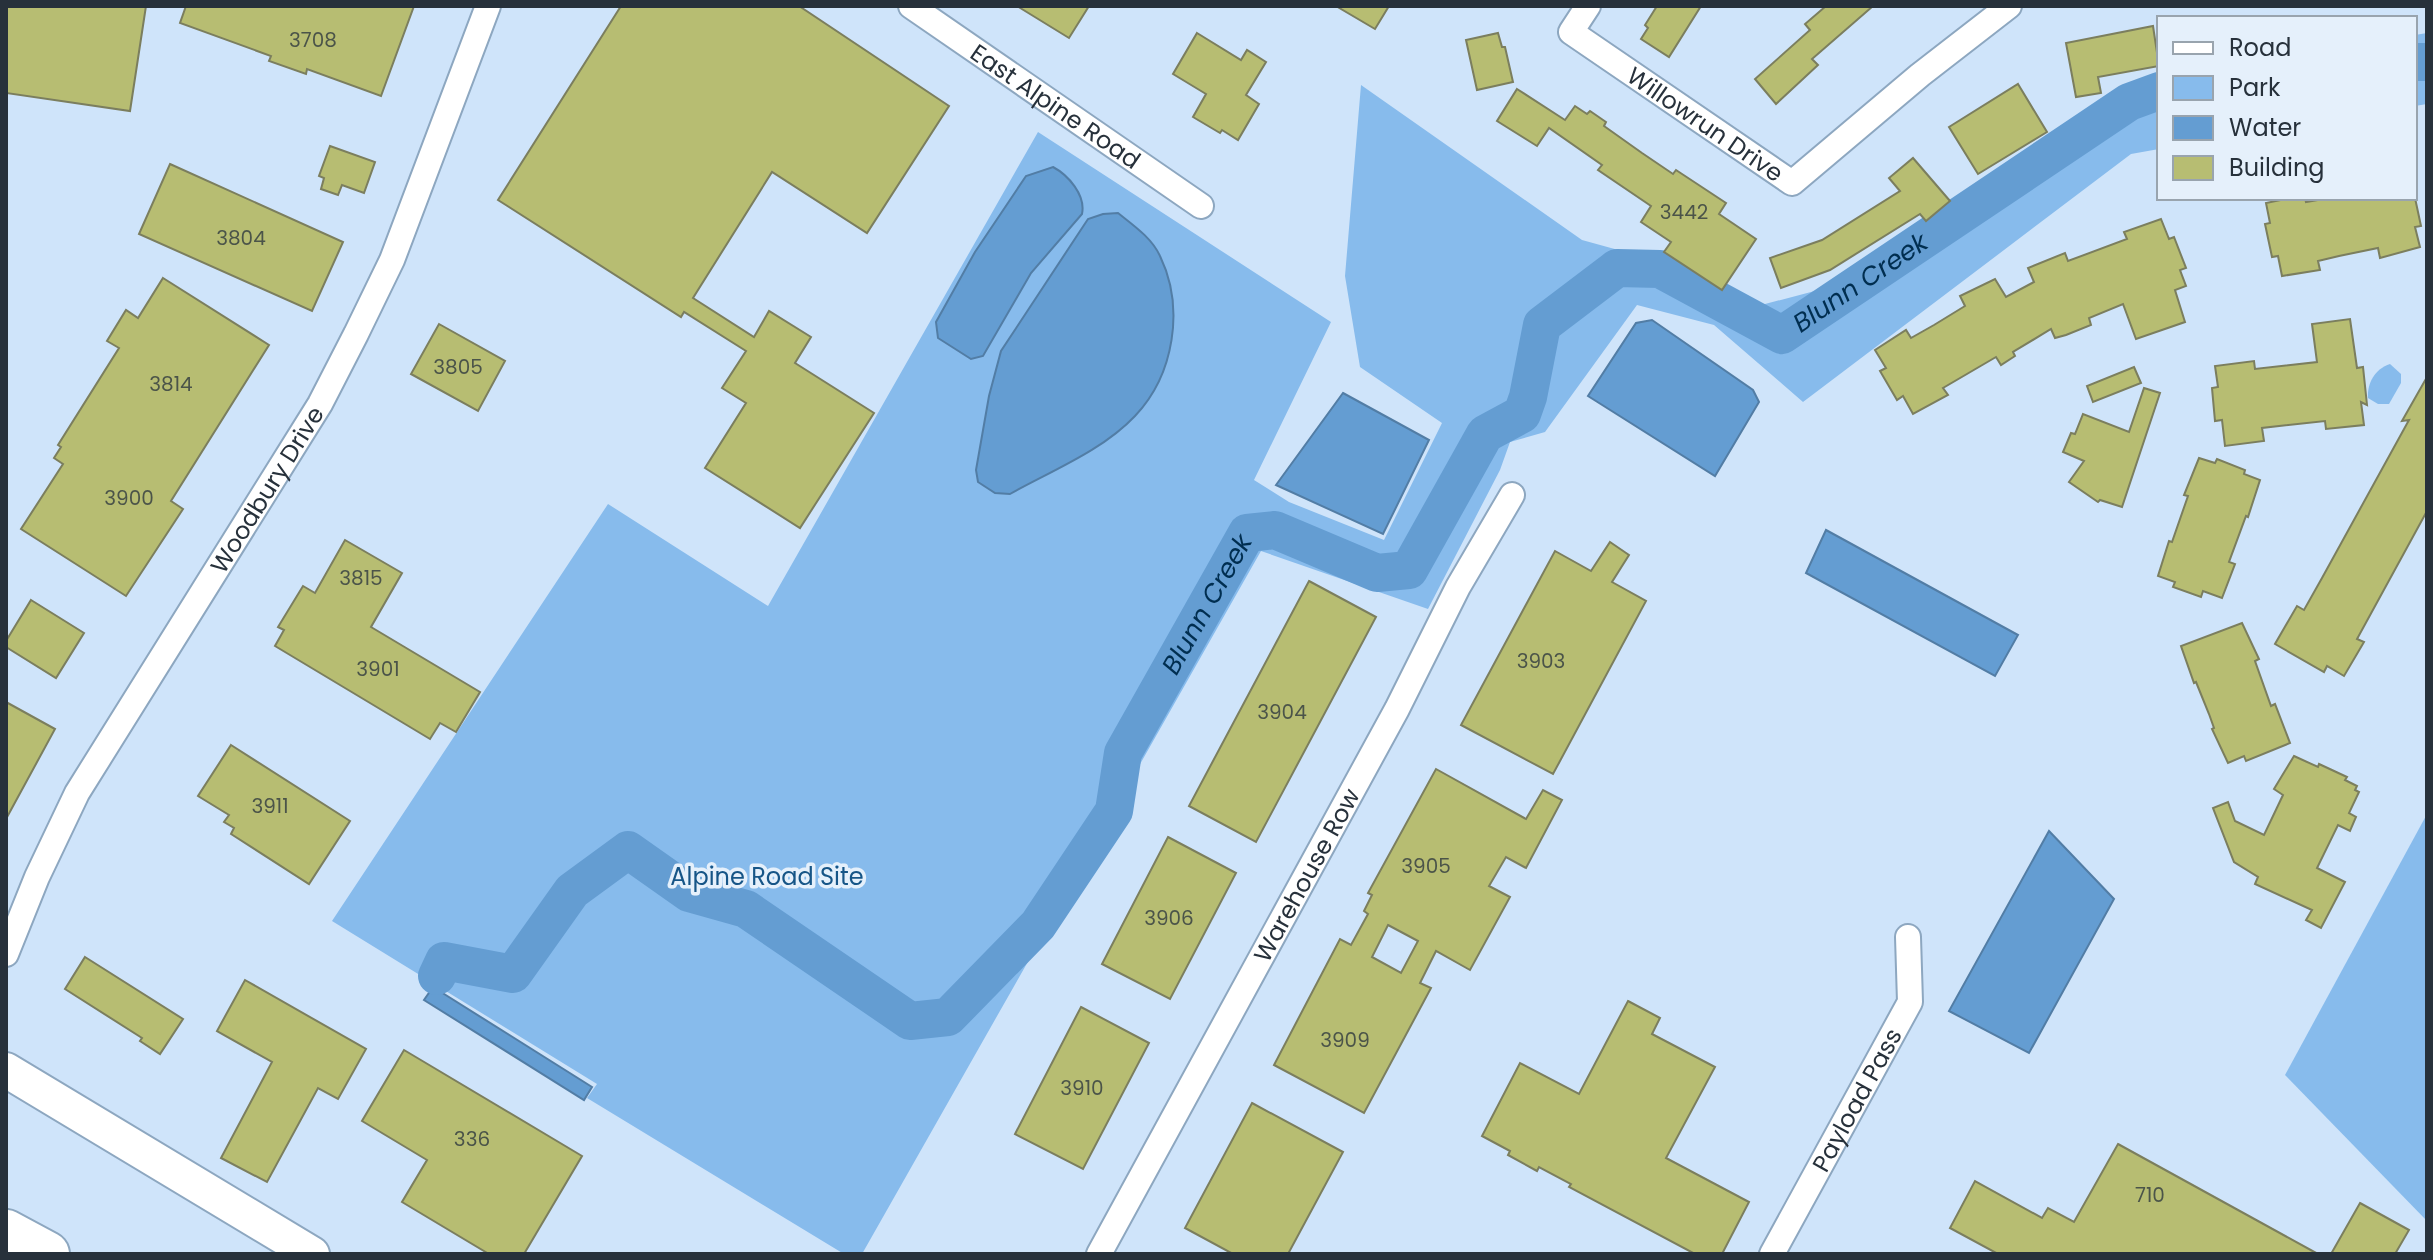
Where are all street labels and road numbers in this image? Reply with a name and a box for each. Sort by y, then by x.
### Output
street label: East Alpine Road [964,36,1147,176]
street label: Willowrun Drive [1621,59,1790,189]
street label: Woodbury Drive [202,400,331,579]
street label: Warehouse Row [1245,782,1367,968]
street label: Payload Pass [1804,1022,1909,1177]

